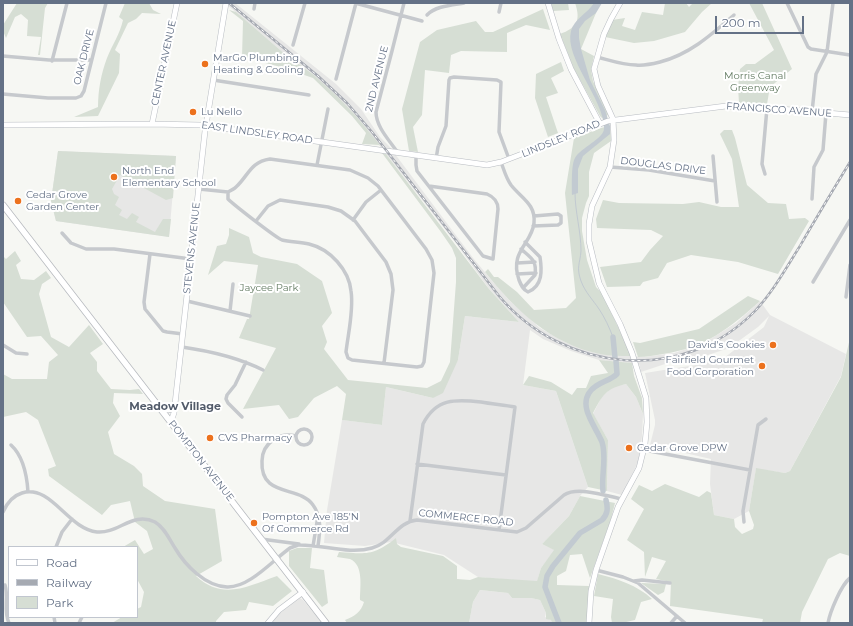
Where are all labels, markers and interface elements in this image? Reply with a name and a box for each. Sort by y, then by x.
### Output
scale bar [717,8,806,34]
text: 200 m [722,15,761,30]
street label: CENTER AVENUE [149,19,179,107]
street label: OAK DRIVE [71,28,97,86]
street label: 2ND AVENUE [363,45,391,113]
place label: MarGo Plumbing Heating & Cooling [213,52,304,76]
marker: MarGo Plumbing Heating & Cooling [200,59,210,69]
park label: Morris Canal Greenway [724,70,786,94]
street label: FRANCISCO AVENUE [726,100,832,120]
place label: Lu Nello [201,106,242,118]
marker: Lu Nello [188,107,198,117]
street label: LINDSLEY ROAD [520,118,602,160]
street label: EAST LINDSLEY ROAD [201,119,313,147]
street label: DOUGLAS DRIVE [620,155,706,177]
place label: North End Elementary School [122,165,216,188]
marker: North End Elementary School [109,172,119,182]
place label: Cedar Grove Garden Center [26,189,99,212]
marker: Cedar Grove Garden Center [13,196,23,206]
street label: STEVENS AVENUE [181,202,203,294]
park label: Jaycee Park [239,282,299,294]
place label: David's Cookies [688,339,765,351]
marker: David's Cookies [768,340,778,350]
place label: Fairfield Gourmet Food Corporation [666,354,754,378]
marker: Fairfield Gourmet Food Corporation [757,361,767,371]
district label: Meadow Village [129,400,221,414]
street label: POMPTON AVENUE [166,418,236,504]
place label: CVS Pharmacy [218,432,292,444]
marker: CVS Pharmacy [205,433,215,443]
place label: Cedar Grove DPW [637,442,727,454]
marker: Cedar Grove DPW [624,443,634,453]
street label: COMMERCE ROAD [418,507,514,529]
place label: Pompton Ave 185'N Of Commerce Rd [262,511,359,534]
marker: Pompton Ave 185'N Of Commerce Rd [249,518,259,528]
legend [8,546,138,618]
text: Road [46,555,77,570]
text: Railway [46,575,92,590]
text: Park [46,595,73,610]

